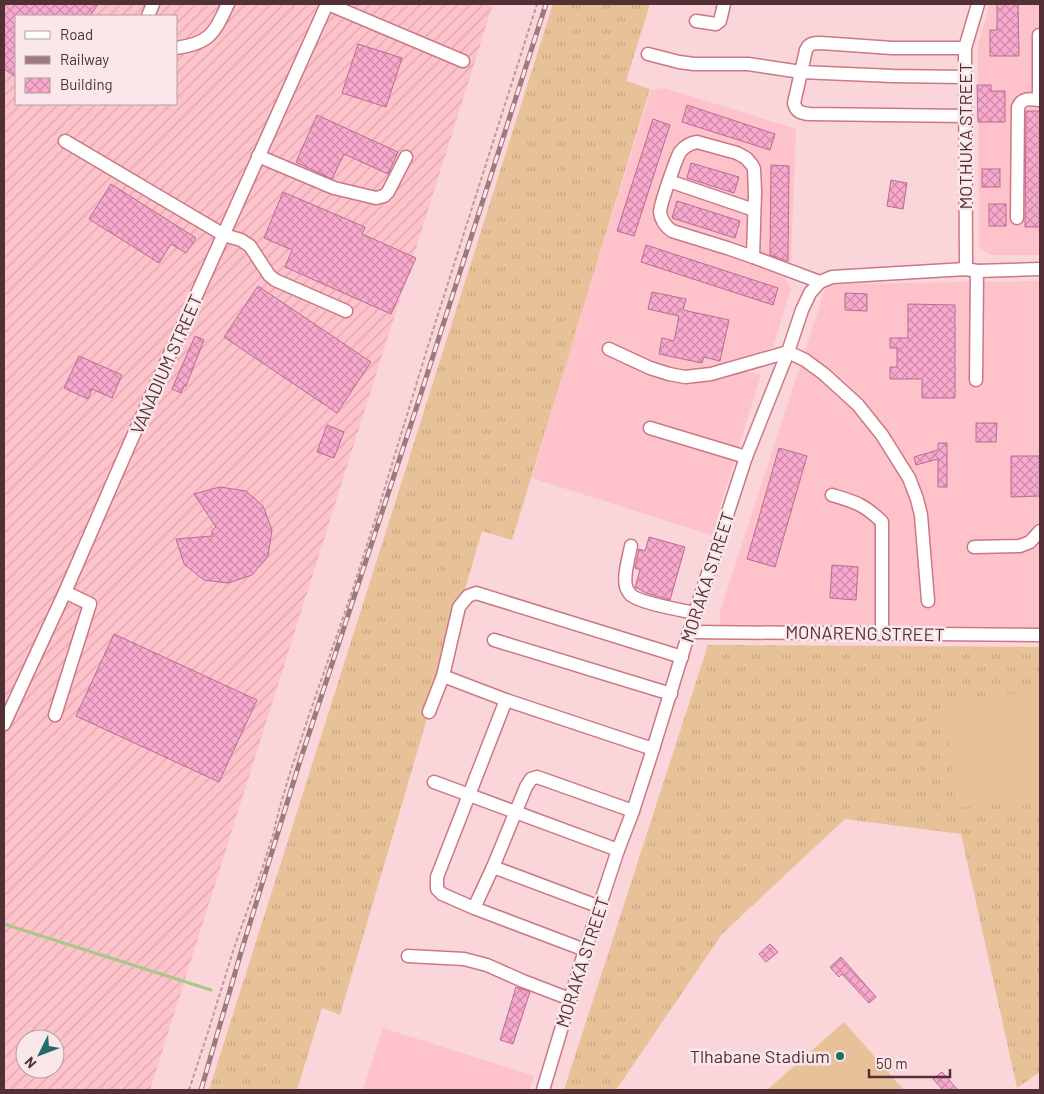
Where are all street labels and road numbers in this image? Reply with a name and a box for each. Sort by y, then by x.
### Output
street label: MOTHUKA STREET [954,62,976,210]
street label: VANADIUM STREET [125,291,207,437]
street label: MORAKA STREET [676,509,738,645]
street label: MONARENG STREET [785,621,945,645]
street label: MORAKA STREET [551,894,613,1030]

